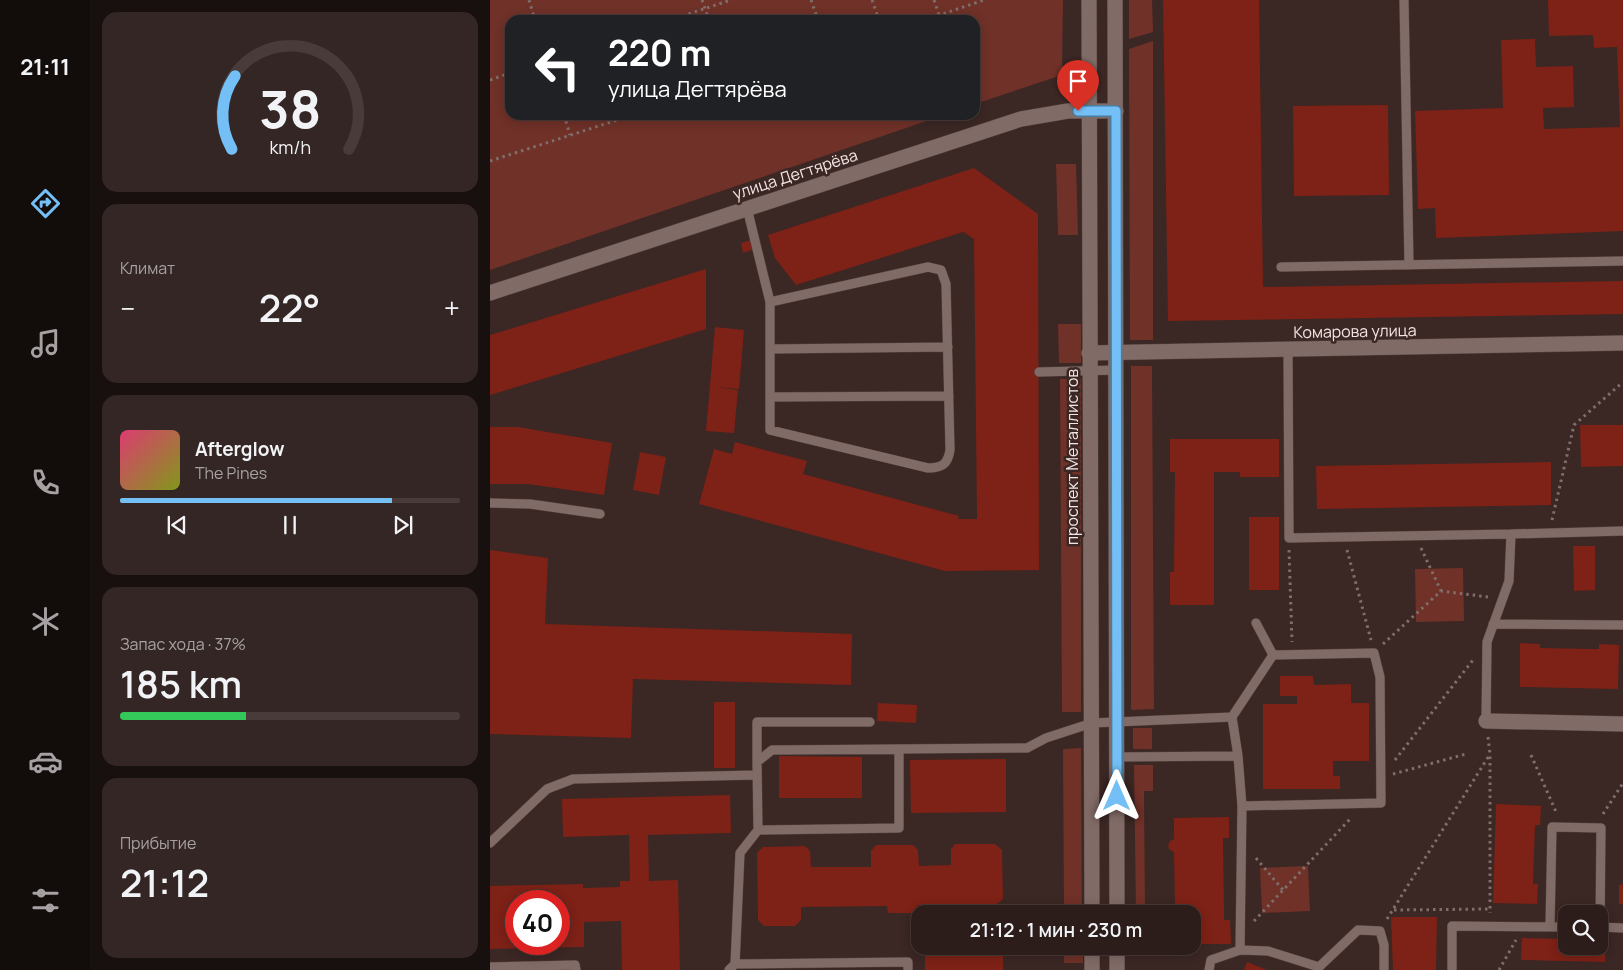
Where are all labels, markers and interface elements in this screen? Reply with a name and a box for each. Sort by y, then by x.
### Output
text: 220 m [608,29,711,77]
icon: left [525,35,590,100]
text: 21:11 [20,52,70,82]
pin [1057,60,1099,111]
icon: arrive [1064,67,1092,95]
text: 38 [259,73,321,144]
text: улица Дегтярёва [608,74,787,104]
text: km/h [269,135,311,159]
street label: улица Дегтярёва [730,143,860,205]
icon: directions [28,186,63,221]
text: Климат [120,257,175,279]
text: 22° [259,281,320,333]
text: − [120,289,135,327]
text: + [444,289,460,327]
street label: Комарова улица [1293,319,1417,343]
icon: music [28,326,63,361]
street label: проспект Металлистов [1061,369,1083,545]
text: Afterglow [195,436,284,462]
text: The Pines [195,462,267,484]
icon: phone [28,465,63,500]
icon: previous [163,511,191,539]
icon: pause [276,511,304,539]
icon: next [389,511,417,539]
icon: climate [28,604,63,639]
text: Запас хода · 37% [120,633,246,655]
text: 185 km [120,657,242,709]
icon: car [28,744,63,779]
position arrow [1090,769,1142,821]
text: Прибытие [120,832,196,854]
text: 21:12 [120,856,209,908]
icon: filters [28,883,63,918]
speed limit sign: 40 [505,890,570,955]
map controls [1558,905,1608,955]
button: search [1558,905,1608,955]
text: 21:12 · 1 мин · 230 m [970,917,1142,943]

